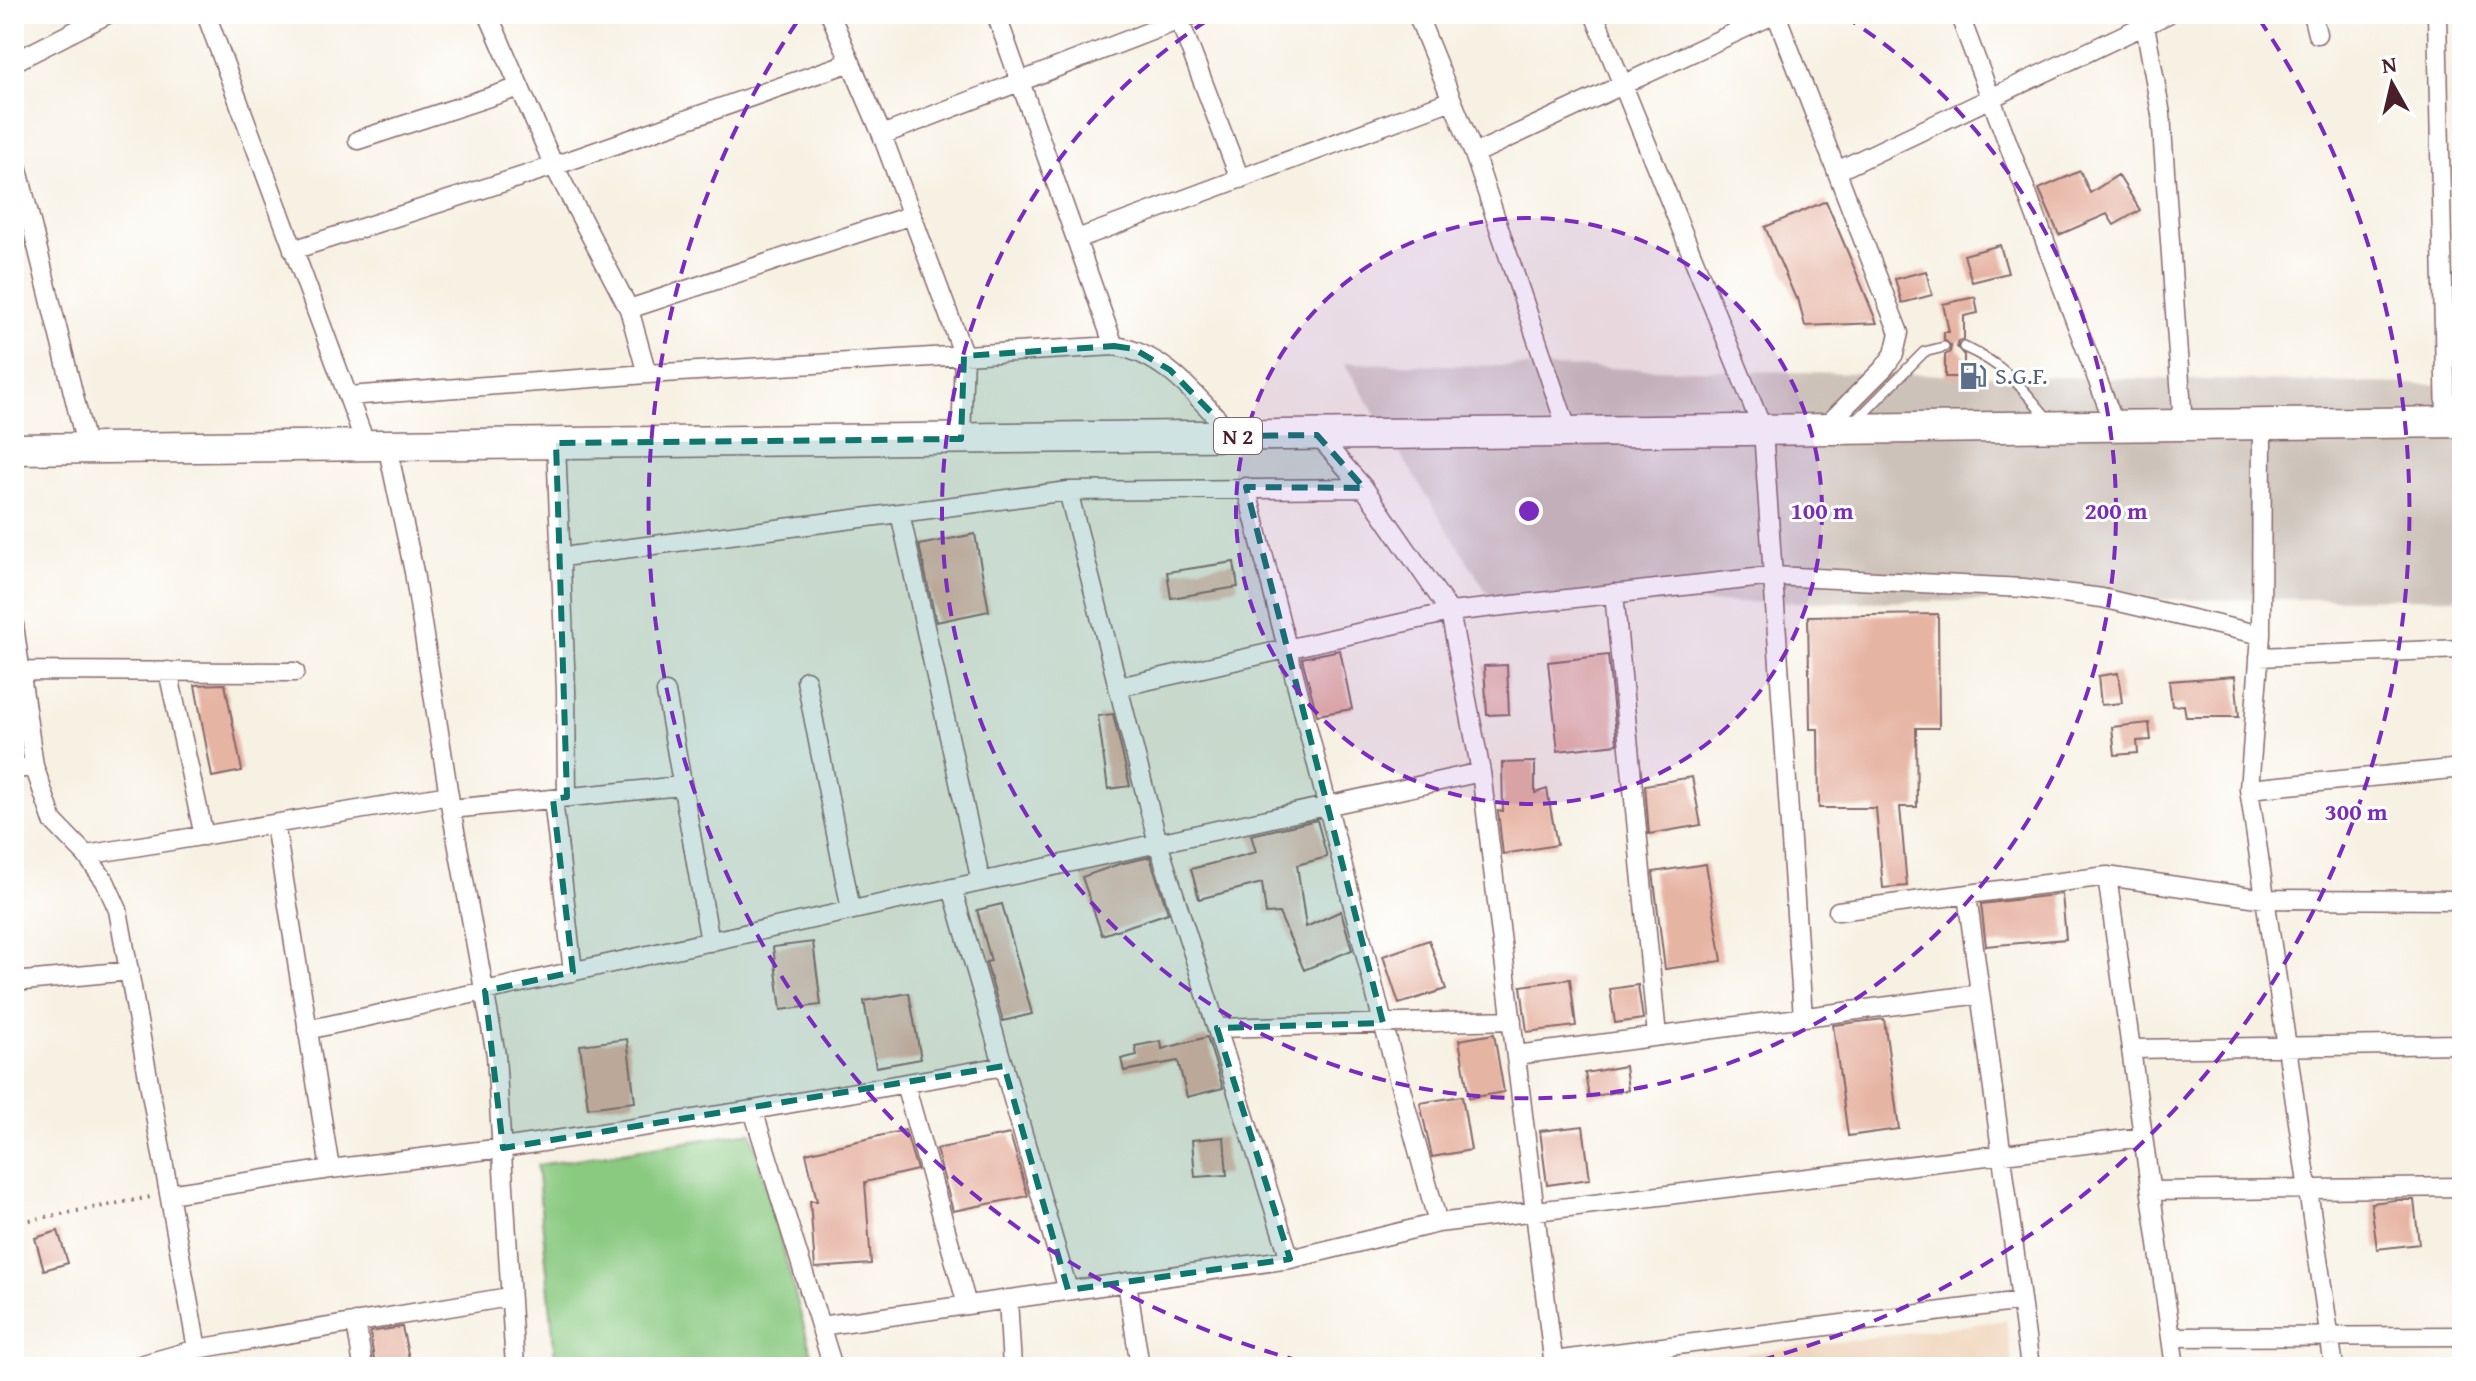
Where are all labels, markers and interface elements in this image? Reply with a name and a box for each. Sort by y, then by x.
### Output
north arrow [2352,44,2432,124]
text: N [2380,47,2399,81]
place label: S.G.F. [1995,358,2048,393]
fuel station icon: S.G.F. [1958,361,1988,391]
road number: N 2 [1214,418,1262,454]
text: 100 m [1790,493,1854,528]
text: 200 m [2084,493,2148,528]
centre of rings [1515,497,1543,525]
text: 300 m [2324,794,2388,829]

